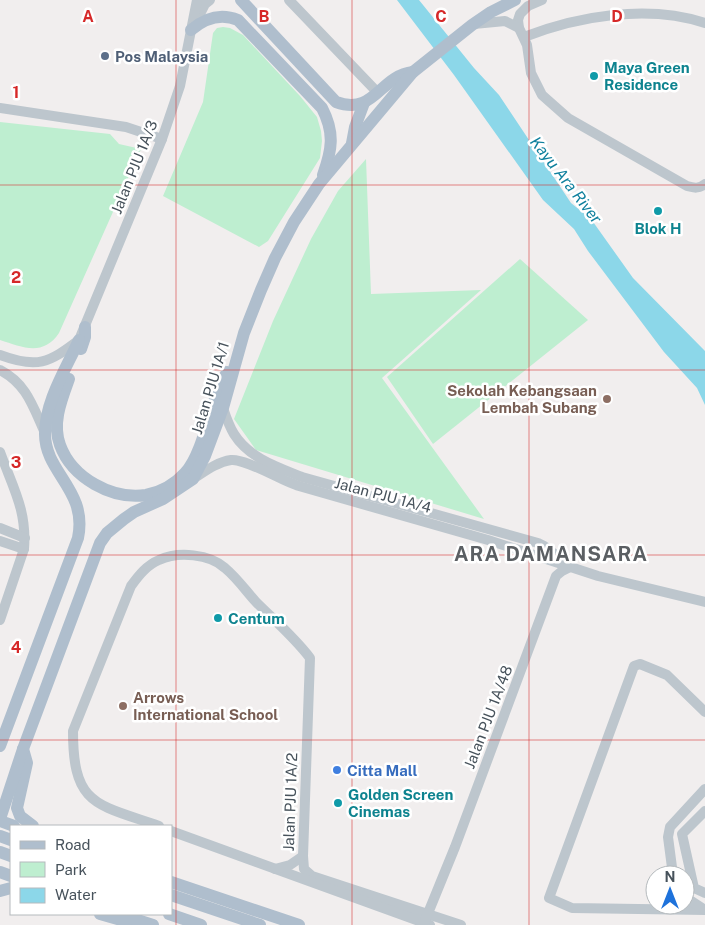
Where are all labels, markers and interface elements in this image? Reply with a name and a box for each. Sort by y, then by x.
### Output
text: A [82,7,94,26]
text: B [259,7,270,26]
text: C [435,7,447,26]
text: D [611,7,623,26]
place label: Pos Malaysia [115,48,208,65]
marker: Pos Malaysia [99,50,111,62]
place label: Maya Green Residence [604,59,690,93]
marker: Maya Green Residence [588,70,600,82]
text: 1 [13,83,19,102]
street label: Jalan PJU 1A/3 [108,118,160,216]
water label: Kayu Ara River [526,133,606,228]
marker: Blok H [652,205,664,217]
place label: Blok H [634,220,682,237]
text: 2 [11,268,21,287]
street label: Jalan PJU 1A/1 [188,340,232,436]
place label: Sekolah Kebangsaan Lembah Subang [447,382,598,416]
marker: Sekolah Kebangsaan Lembah Subang [601,393,613,405]
text: 3 [11,453,21,472]
street label: Jalan PJU 1A/4 [333,474,433,516]
district label: ARA DAMANSARA [454,542,648,566]
place label: Centum [228,610,285,627]
marker: Centum [212,612,224,624]
text: 4 [11,638,22,657]
street label: Jalan PJU 1A/48 [461,663,515,771]
place label: Arrows International School [133,689,278,723]
marker: Arrows International School [117,700,129,712]
street label: Jalan PJU 1A/2 [280,752,300,852]
place label: Citta Mall [347,762,418,779]
marker: Citta Mall [331,764,343,776]
place label: Golden Screen Cinemas [348,786,453,820]
marker: Golden Screen Cinemas [332,797,344,809]
legend [10,825,172,915]
text: Road [55,836,91,853]
text: Park [55,861,87,878]
north arrow [645,865,695,915]
text: N [665,869,675,885]
text: Water [55,886,97,903]

